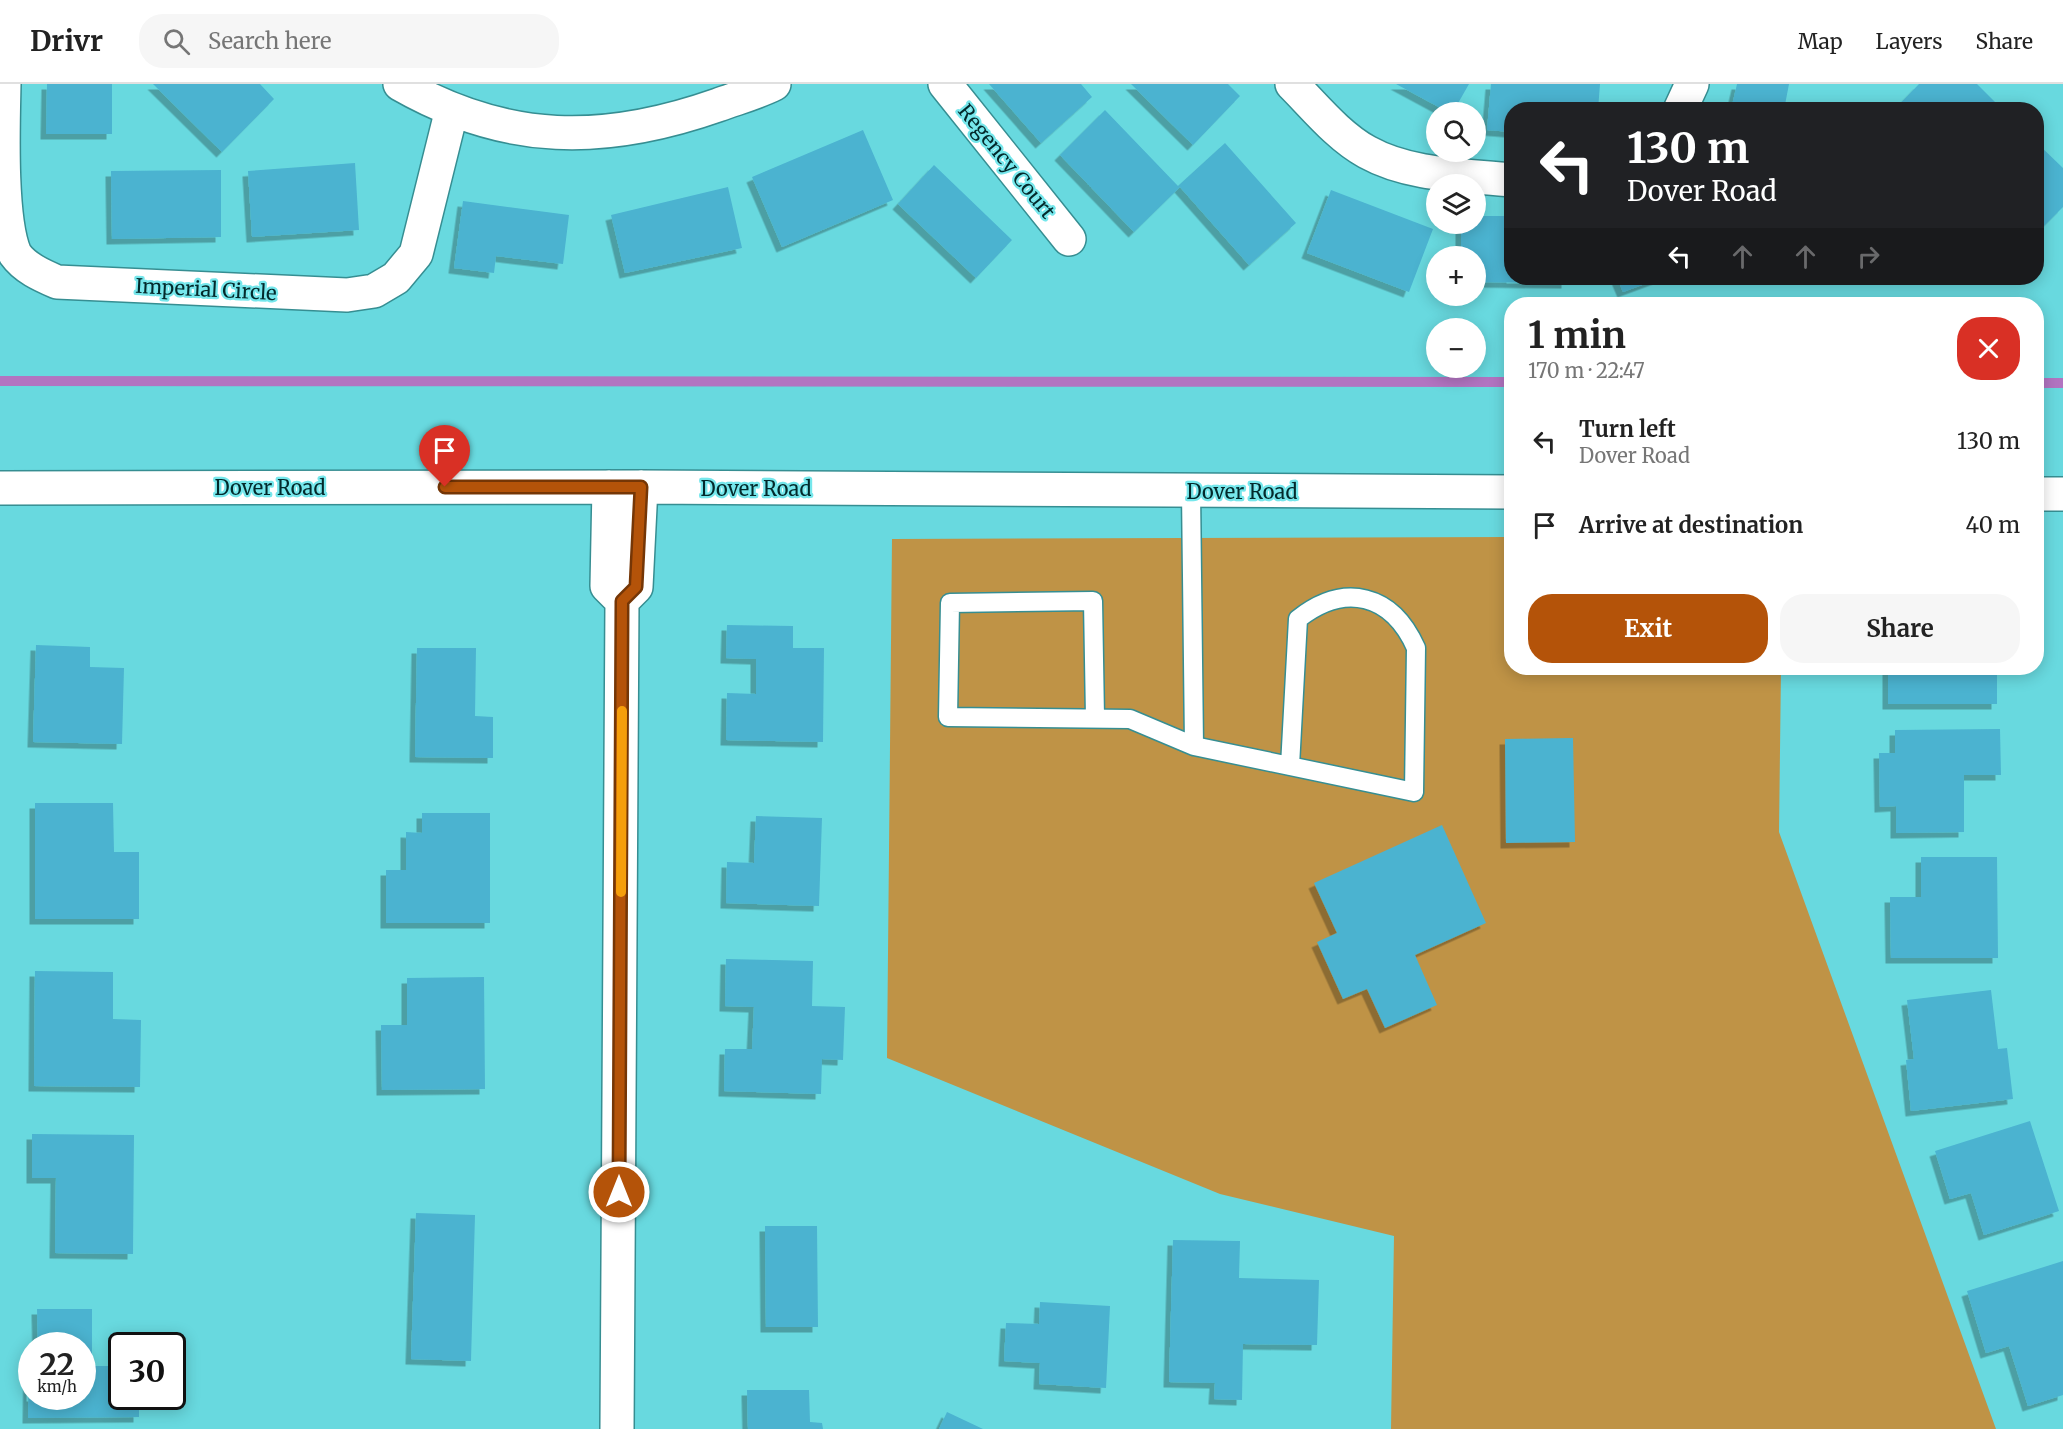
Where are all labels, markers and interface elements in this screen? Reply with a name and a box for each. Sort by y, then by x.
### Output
search box [139,14,559,68]
text: Drivr [30,23,103,59]
icon: search [160,25,193,58]
text: Search here [208,27,331,55]
text: Map [1798,28,1843,55]
text: Layers [1876,28,1943,55]
text: Share [1976,28,2033,55]
street label: Regency Court [953,99,1061,223]
map controls [1426,102,1486,378]
button: search [1426,102,1486,162]
text: 130 m [1627,122,1749,174]
icon: left [1528,126,1606,204]
button: layers [1426,174,1486,234]
text: Dover Road [1627,174,1777,208]
icon: left [1663,240,1696,273]
icon: ahead [1726,240,1759,273]
icon: ahead [1789,240,1822,273]
icon: right [1852,240,1885,273]
button: + [1426,246,1486,306]
street label: Imperial Circle [135,273,277,305]
text: 1 min [1528,313,1626,358]
button: close [1957,317,2020,380]
button: − [1426,318,1486,378]
text: 170 m · 22:47 [1528,358,1645,383]
text: Turn left [1579,415,1676,443]
pin [419,425,470,487]
icon: left [1528,425,1561,458]
text: 130 m [1957,427,2020,455]
icon: arrive [428,434,461,467]
text: Dover Road [1579,443,1690,468]
street label: Dover Road [215,475,325,500]
street label: Dover Road [701,476,811,501]
street label: Dover Road [1187,479,1297,504]
icon: arrive [1528,509,1561,542]
text: Arrive at destination [1579,511,1803,539]
text: 40 m [1965,511,2020,539]
button: Exit [1528,594,1768,663]
button: Share [1780,594,2020,663]
position arrow [587,1160,651,1224]
speed limit sign: 30 [108,1332,186,1410]
text: 22 [40,1345,74,1383]
text: km/h [37,1377,77,1396]

